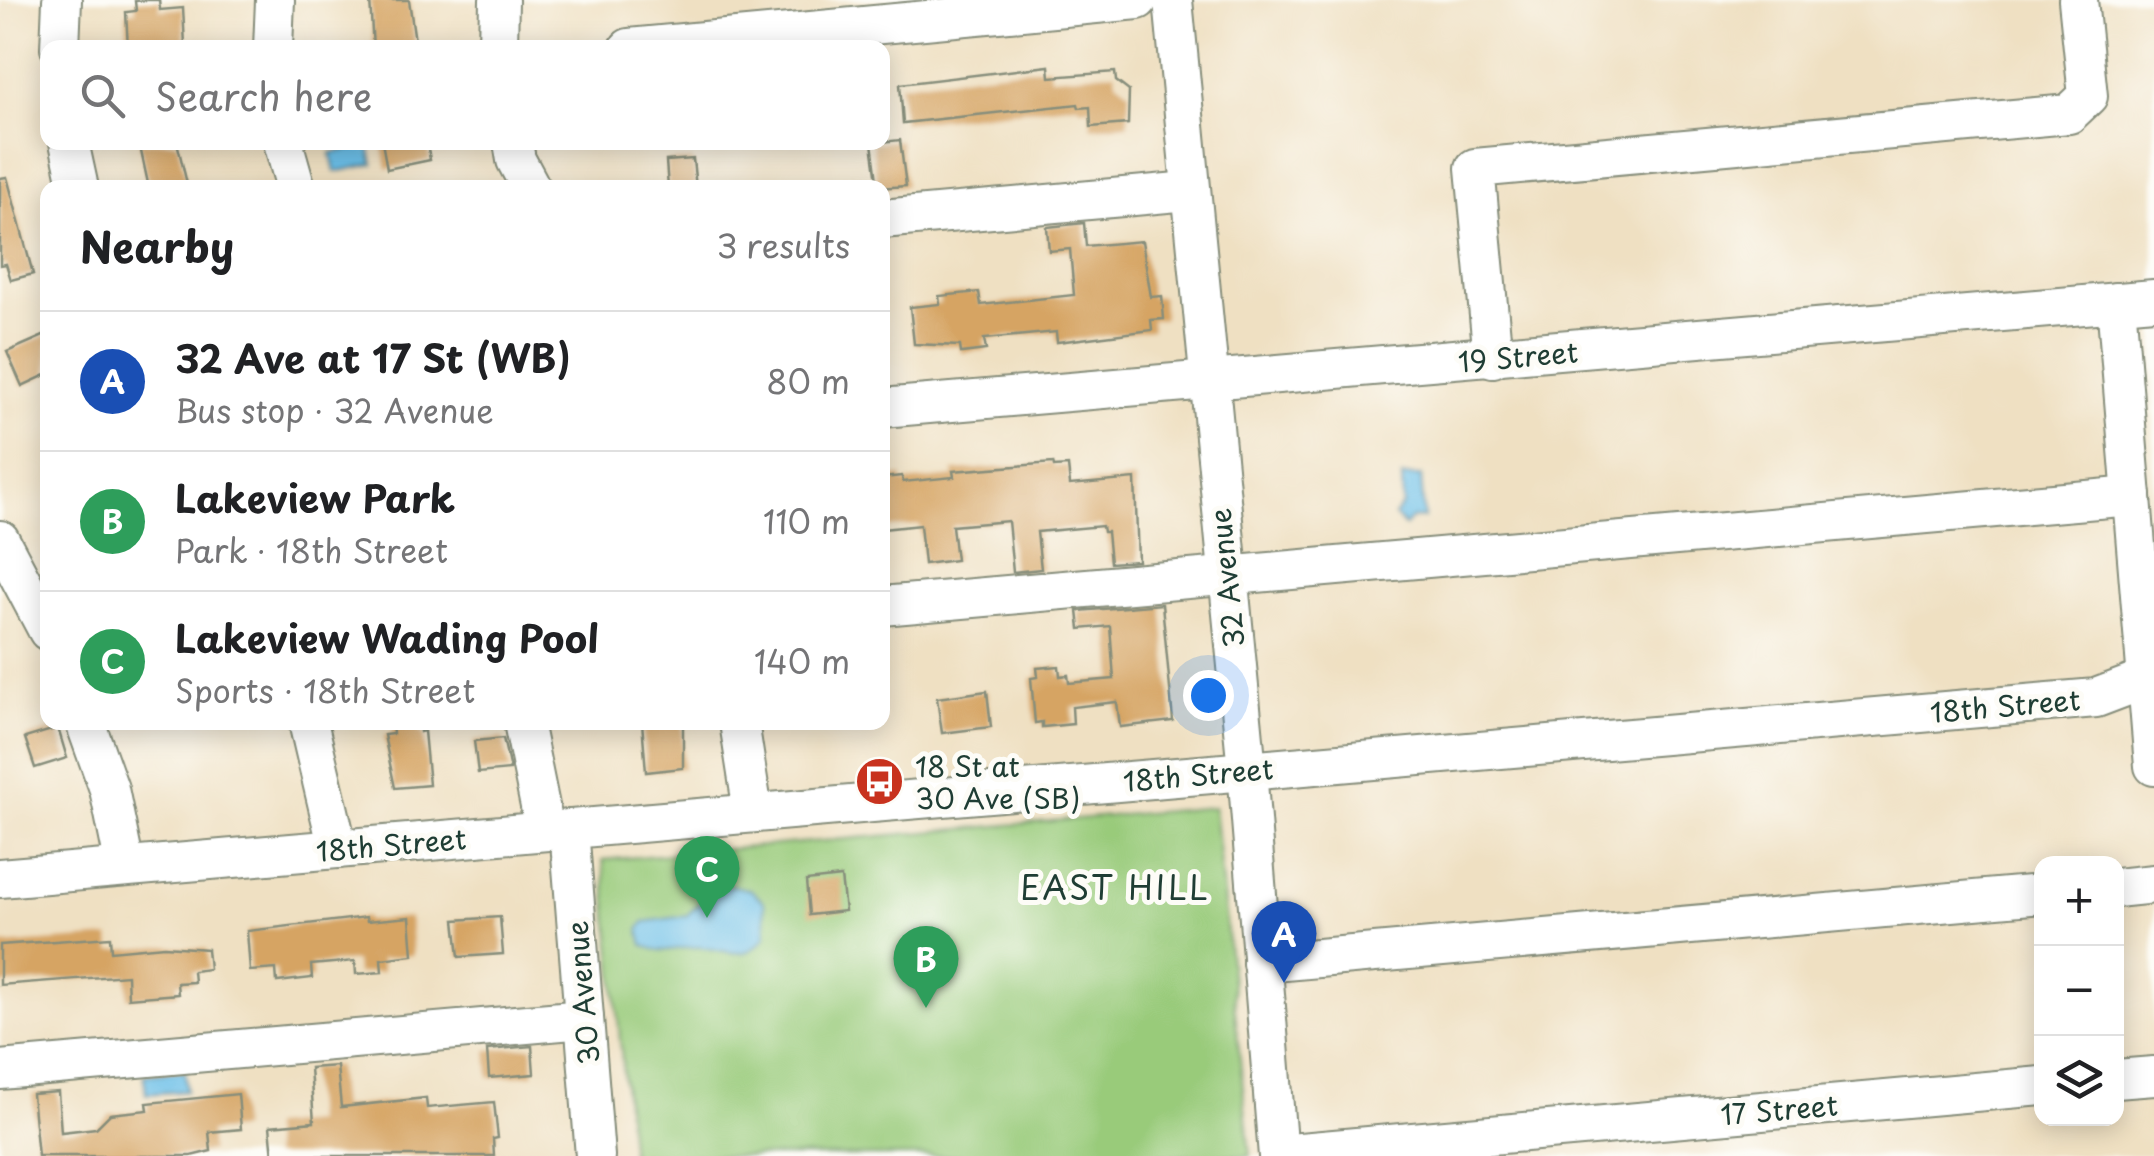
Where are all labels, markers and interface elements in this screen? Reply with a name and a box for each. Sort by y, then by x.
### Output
search box [40,40,890,150]
text: Search here [155,67,372,124]
icon: search [75,68,130,123]
text: Nearby [80,214,234,277]
text: 3 results [716,221,850,269]
text: 32 Ave at 17 St (WB) [175,329,571,386]
street label: 19 Street [1456,329,1580,383]
text: A [100,357,125,405]
text: 80 m [766,357,850,405]
text: Bus stop · 32 Avenue [175,386,494,434]
text: Lakeview Park [175,469,455,526]
text: B [102,497,123,545]
text: 110 m [763,497,850,545]
street label: 32 Avenue [1197,506,1255,650]
text: Park · 18th Street [175,526,448,574]
text: Lakeview Wading Pool [175,609,599,666]
text: C [100,637,125,685]
text: 140 m [754,637,850,685]
text: Sports · 18th Street [175,666,475,714]
your location [1183,670,1234,721]
street label: 18th Street [1928,677,2082,733]
place label: 18 St at 30 Ave (SB) [915,744,1080,819]
street label: 18th Street [1121,746,1275,802]
bus stop icon: 18 St at 30 Ave (SB) [854,755,906,807]
street label: 18th Street [314,816,468,872]
pin: C [674,836,740,918]
map controls [2034,856,2124,1126]
button: + [2034,856,2124,946]
district label: EAST HILL [1020,863,1210,911]
pin: A [1252,900,1316,983]
street label: 30 Avenue [554,919,610,1067]
pin: B [894,926,958,1008]
button: − [2034,946,2124,1036]
button: layers [2034,1036,2124,1126]
street label: 17 Street [1719,1082,1839,1136]

